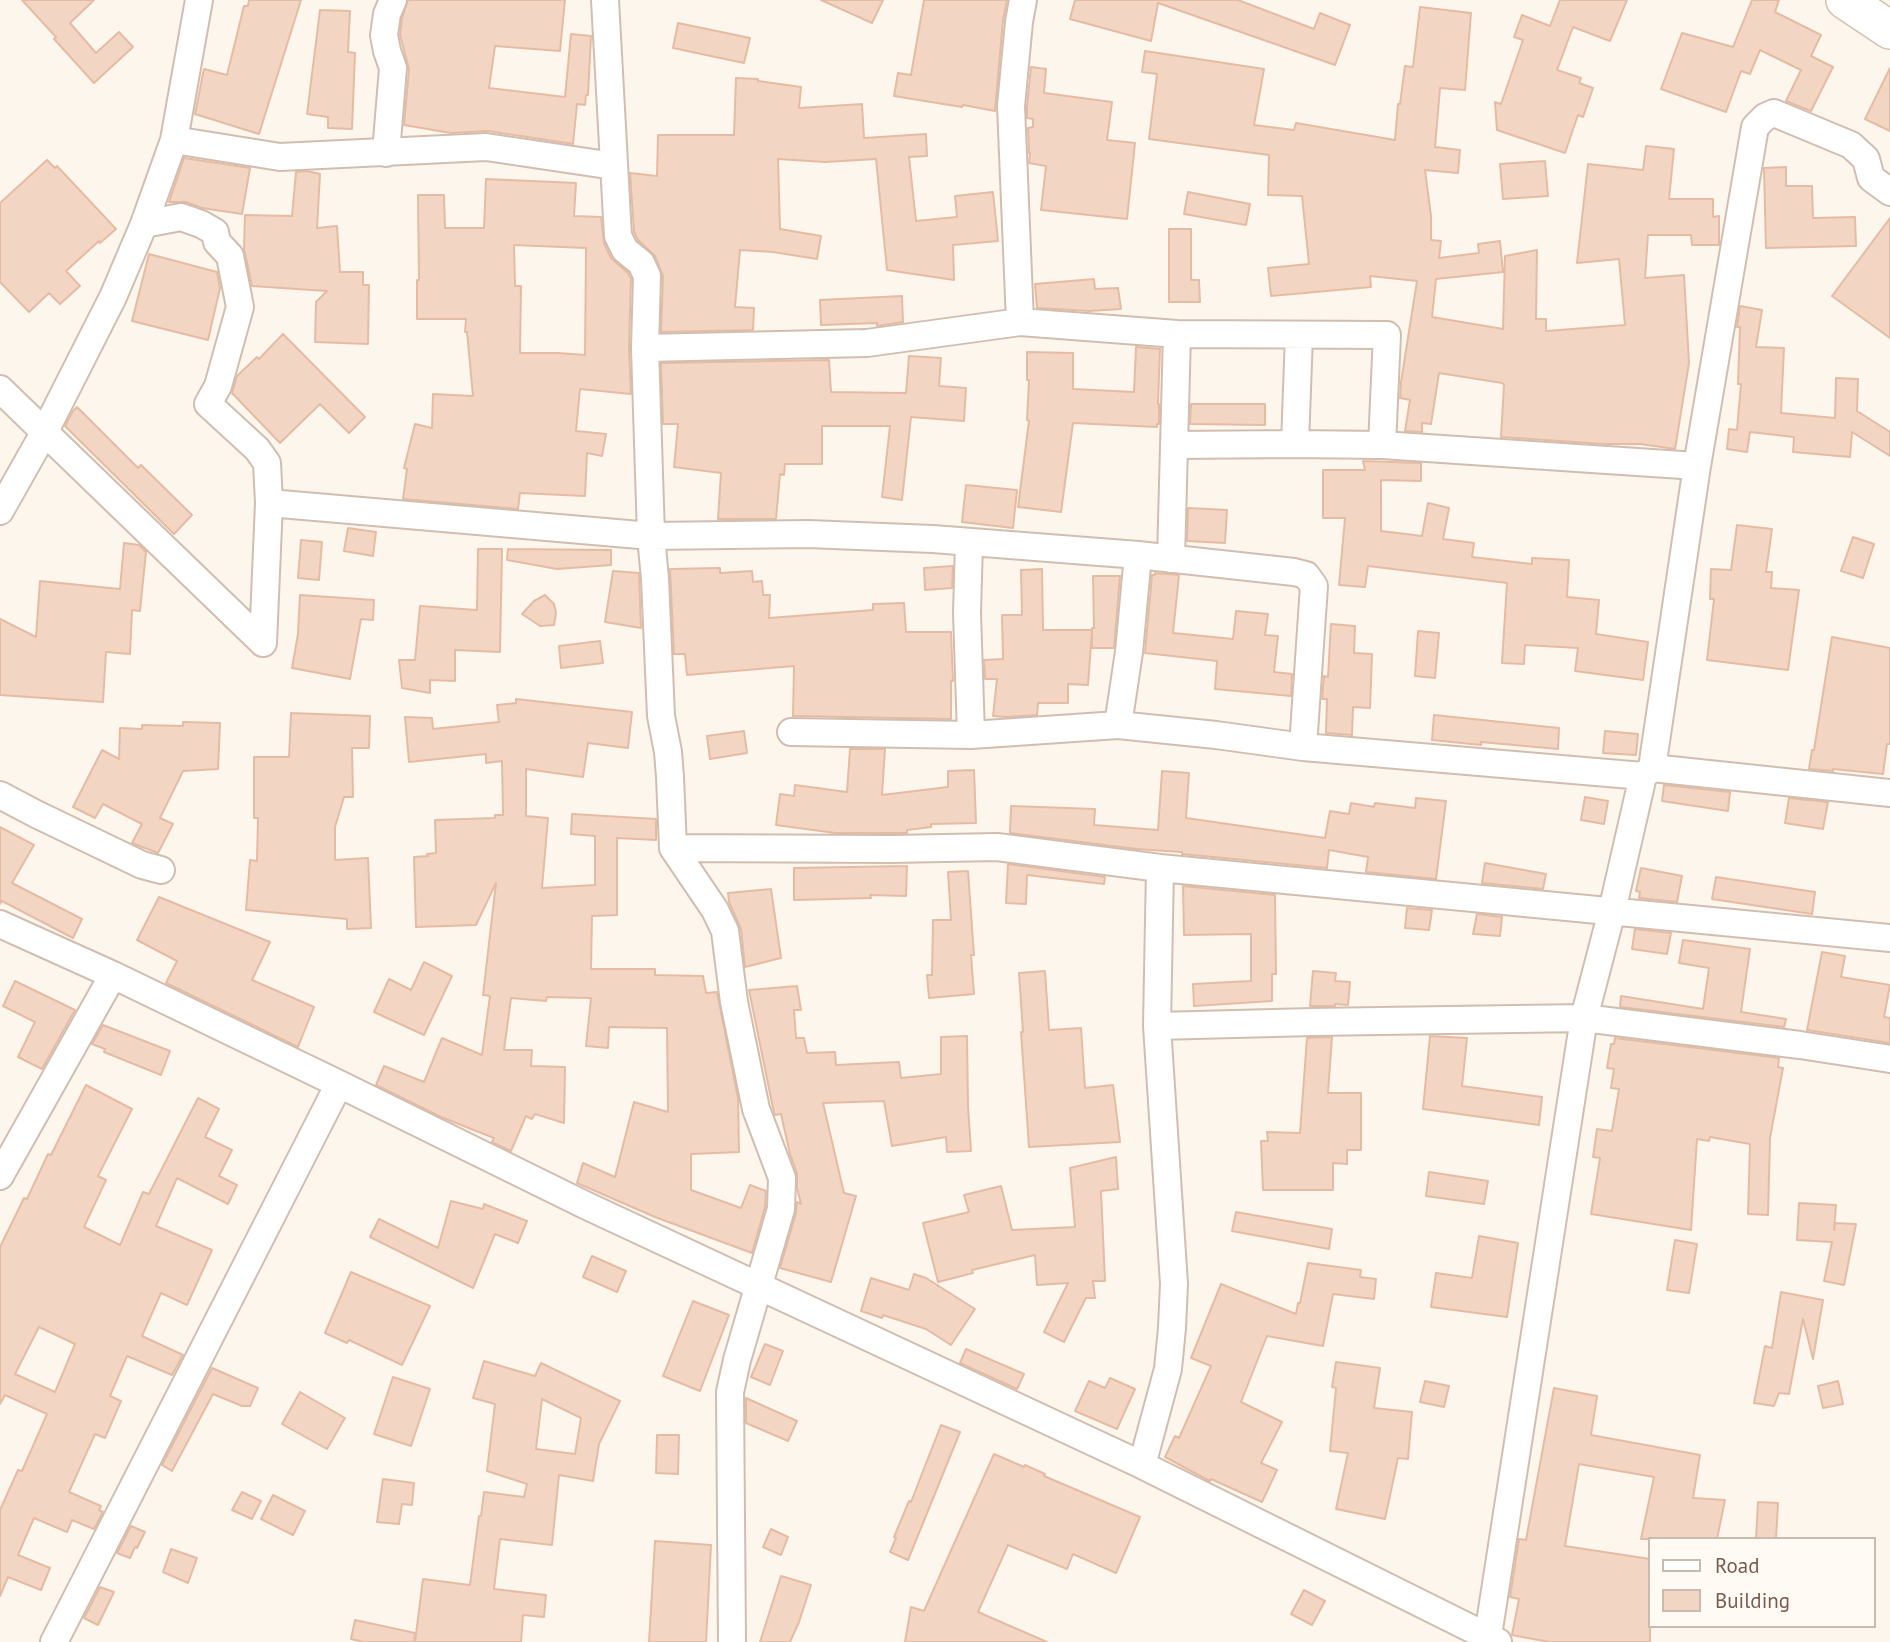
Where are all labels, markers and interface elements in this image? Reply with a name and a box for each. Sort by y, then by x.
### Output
legend [1648,1537,1876,1628]
text: Road [1715,1552,1759,1579]
text: Building [1715,1587,1790,1614]

